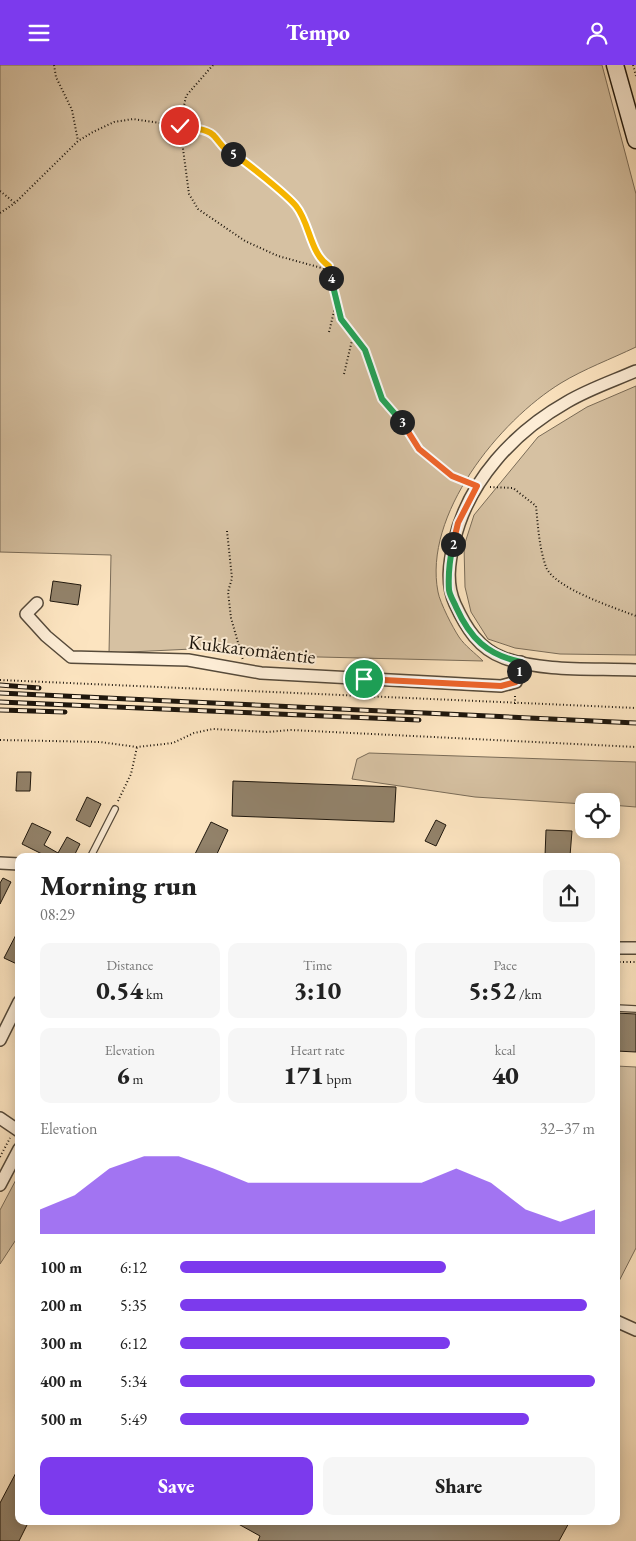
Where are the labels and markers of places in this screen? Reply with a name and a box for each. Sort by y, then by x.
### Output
pin [159,105,201,147]
pin: 5 [220,141,246,167]
pin: 4 [318,265,344,291]
pin: 3 [390,409,414,435]
pin: 2 [440,531,466,557]
pin [343,658,385,700]
pin: 1 [506,659,532,683]

